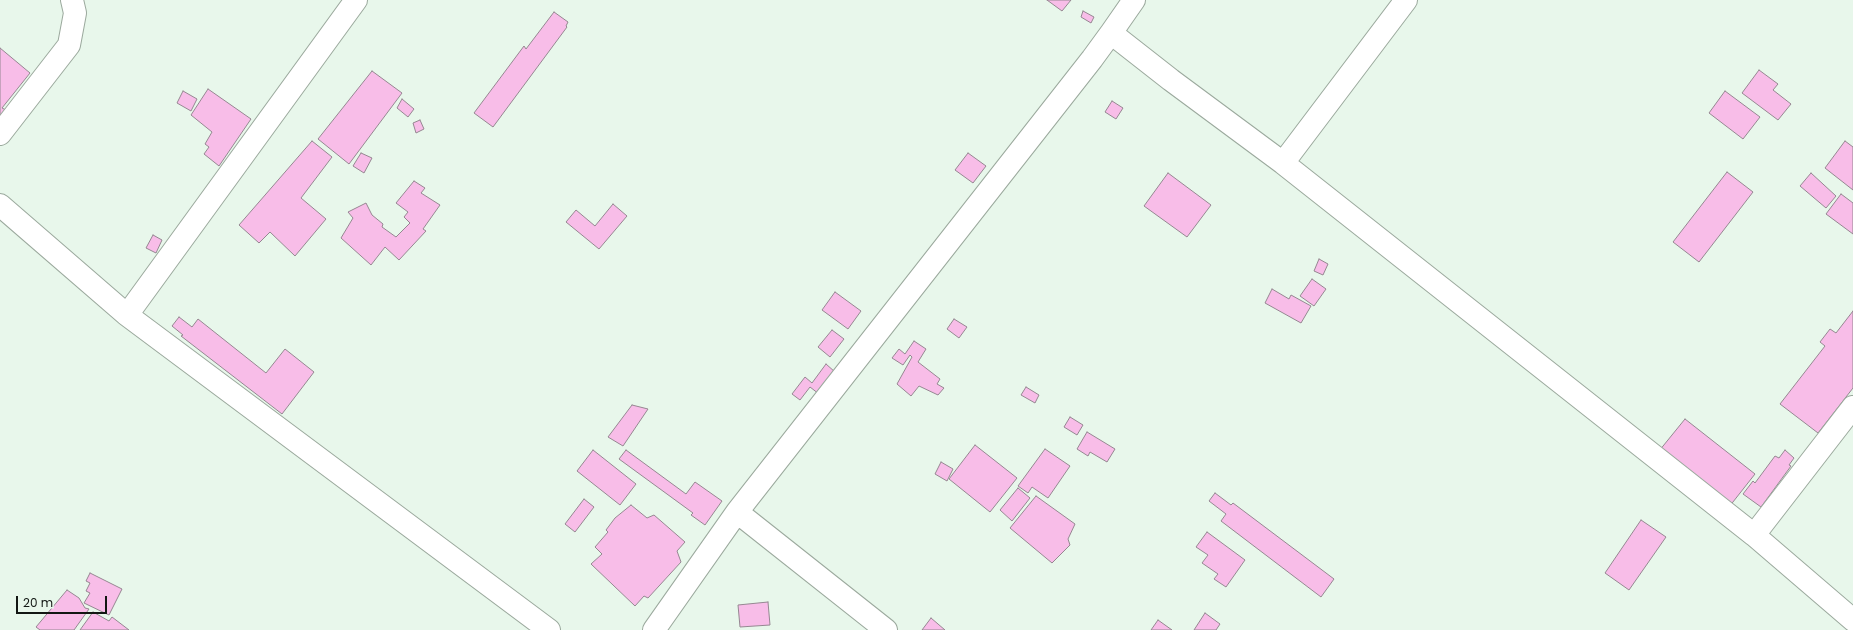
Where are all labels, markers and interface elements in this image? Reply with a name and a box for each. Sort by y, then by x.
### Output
scale bar [18,588,109,614]
text: 20 m [23,594,53,611]

